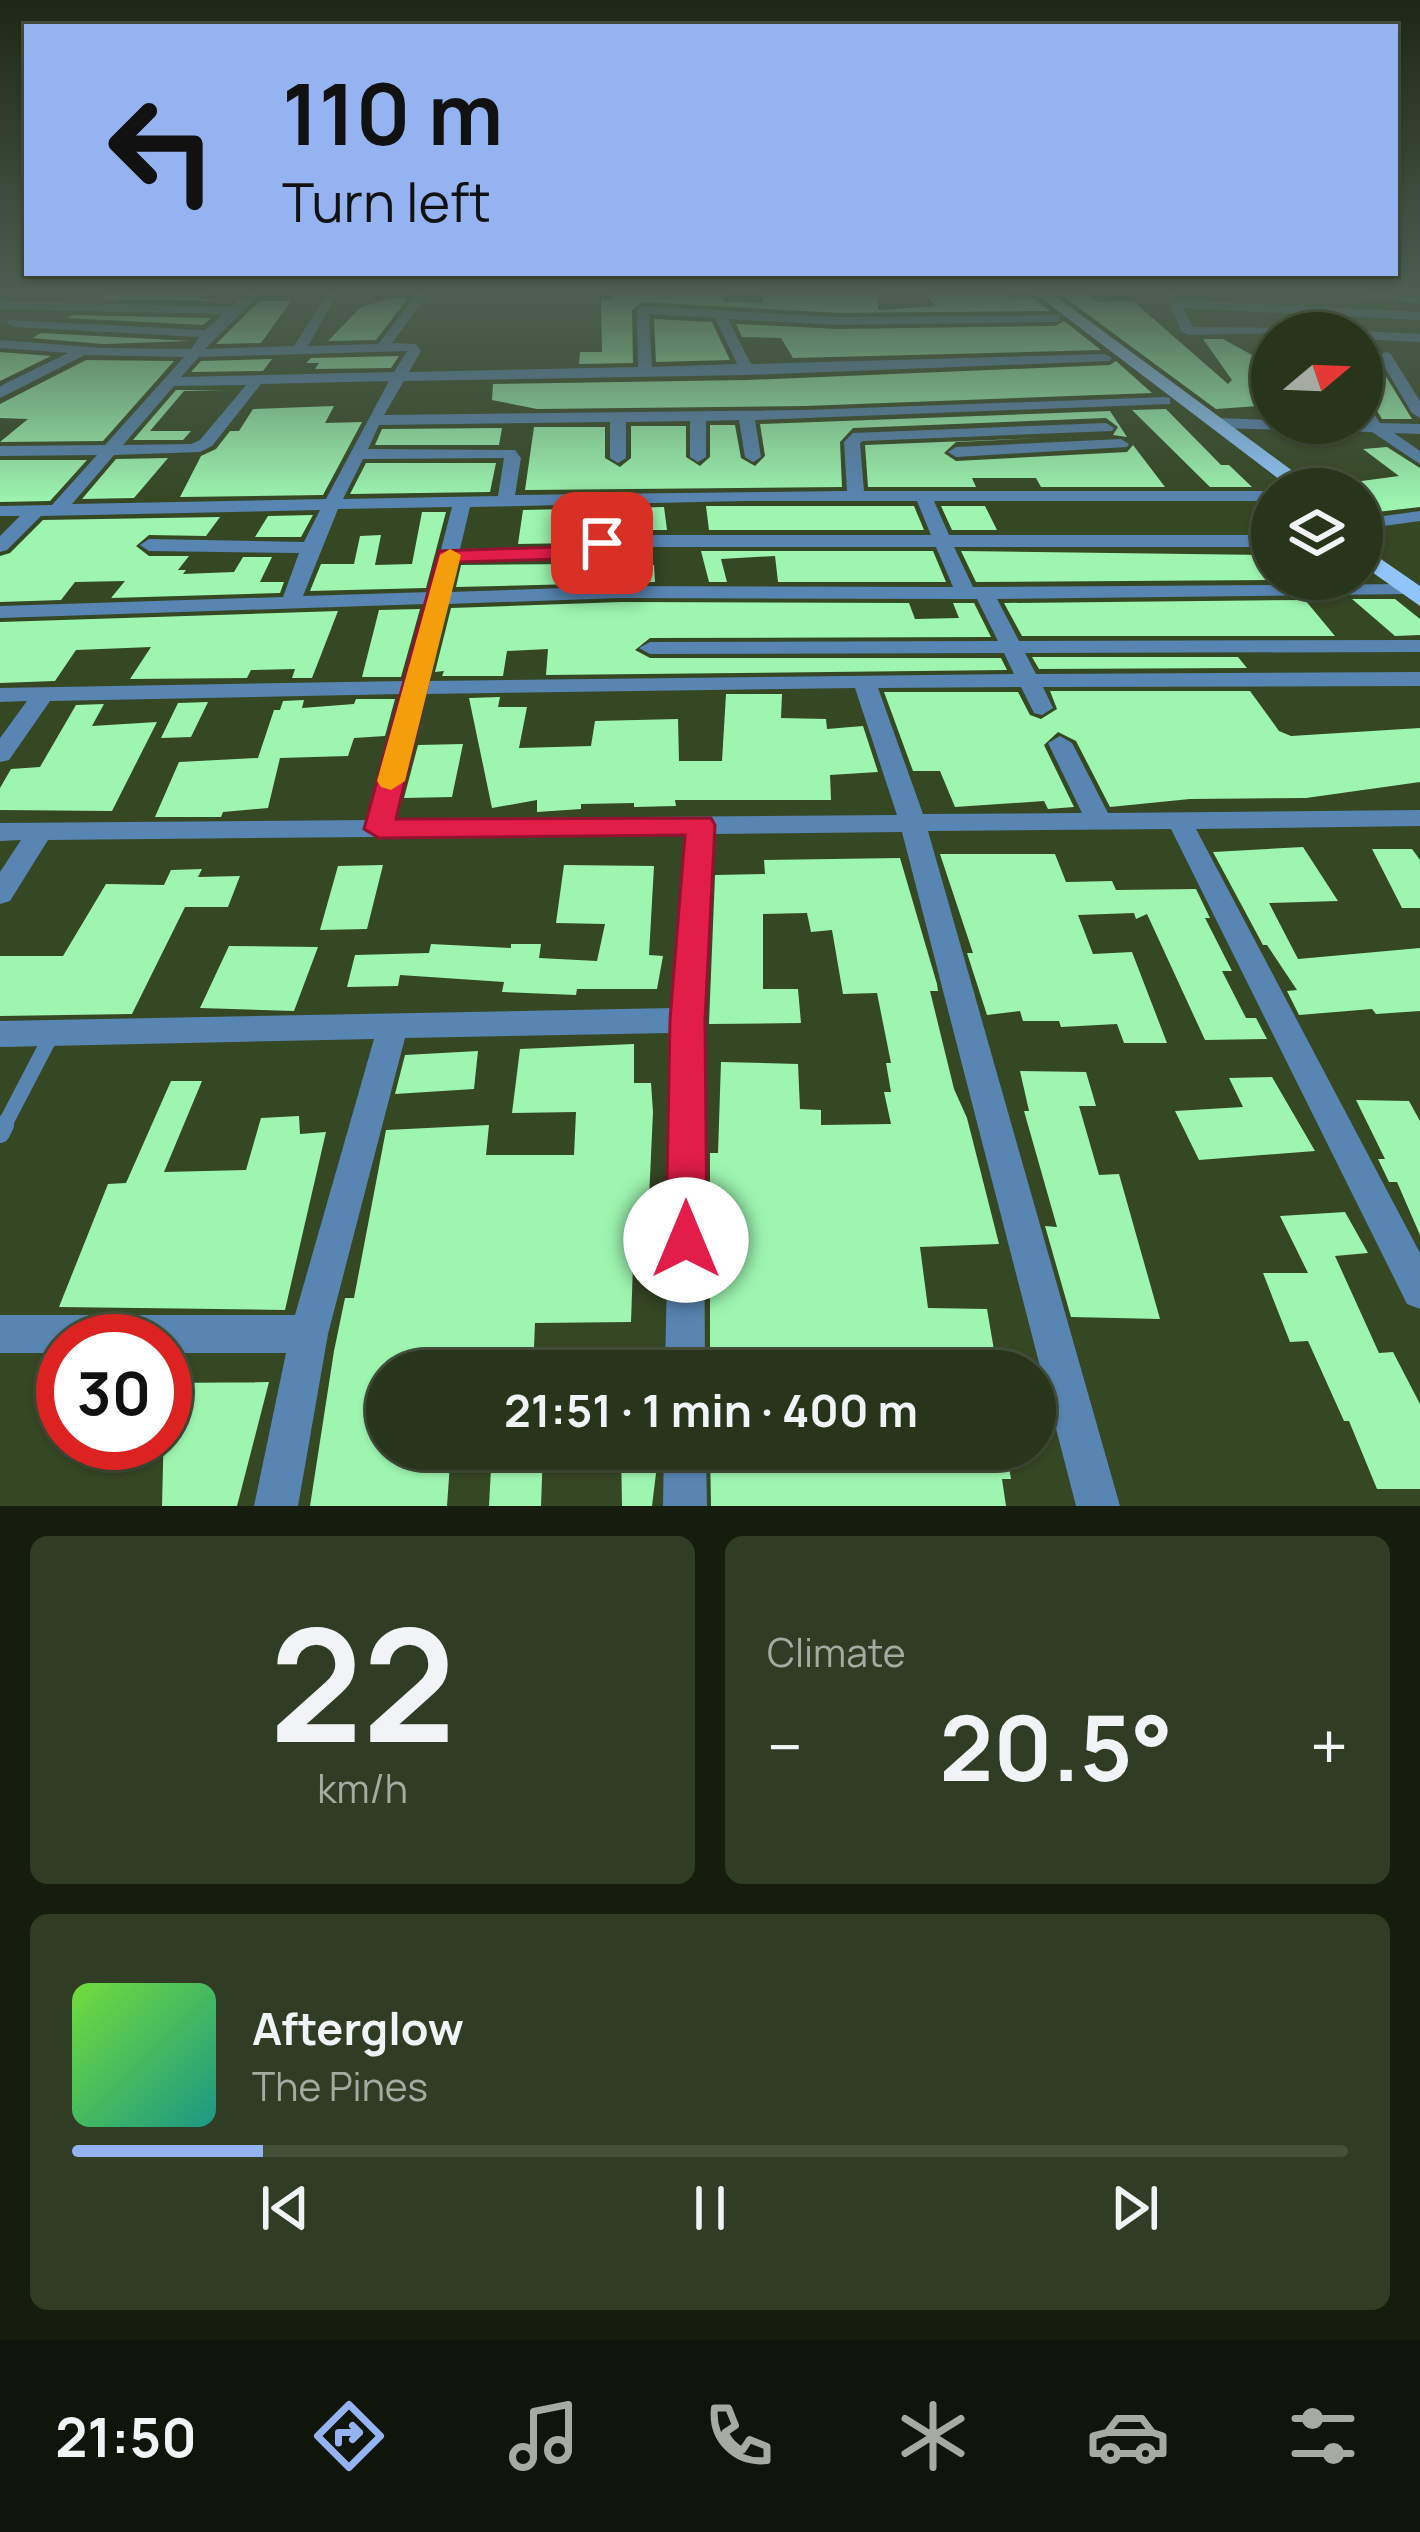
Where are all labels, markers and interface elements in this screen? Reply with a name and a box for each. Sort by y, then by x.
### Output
text: 110 m [282,55,503,170]
icon: left [84,72,240,228]
text: Turn left [282,164,491,238]
north arrow [1251,312,1383,444]
map controls [1251,312,1383,600]
button: layers [1251,468,1383,600]
pin [551,492,653,594]
icon: arrive [569,510,635,576]
position arrow [623,1177,749,1303]
speed limit sign: 30 [36,1314,192,1470]
text: 21:51 · 1 min · 400 m [504,1379,918,1441]
text: 22 [270,1576,455,1789]
text: Climate [767,1625,906,1679]
text: 20.5° [940,1685,1173,1808]
text: − [767,1701,803,1791]
text: + [1310,1701,1348,1791]
text: km/h [317,1761,408,1815]
text: Afterglow [252,1997,464,2059]
text: The Pines [252,2059,428,2113]
icon: previous [252,2175,318,2241]
icon: pause [677,2175,743,2241]
icon: next [1102,2175,1168,2241]
icon: directions [307,2394,391,2478]
icon: music [502,2394,586,2478]
icon: phone [697,2394,781,2478]
icon: climate [891,2394,975,2478]
icon: car [1086,2394,1170,2478]
icon: filters [1281,2394,1365,2478]
text: 21:50 [55,2399,197,2473]

